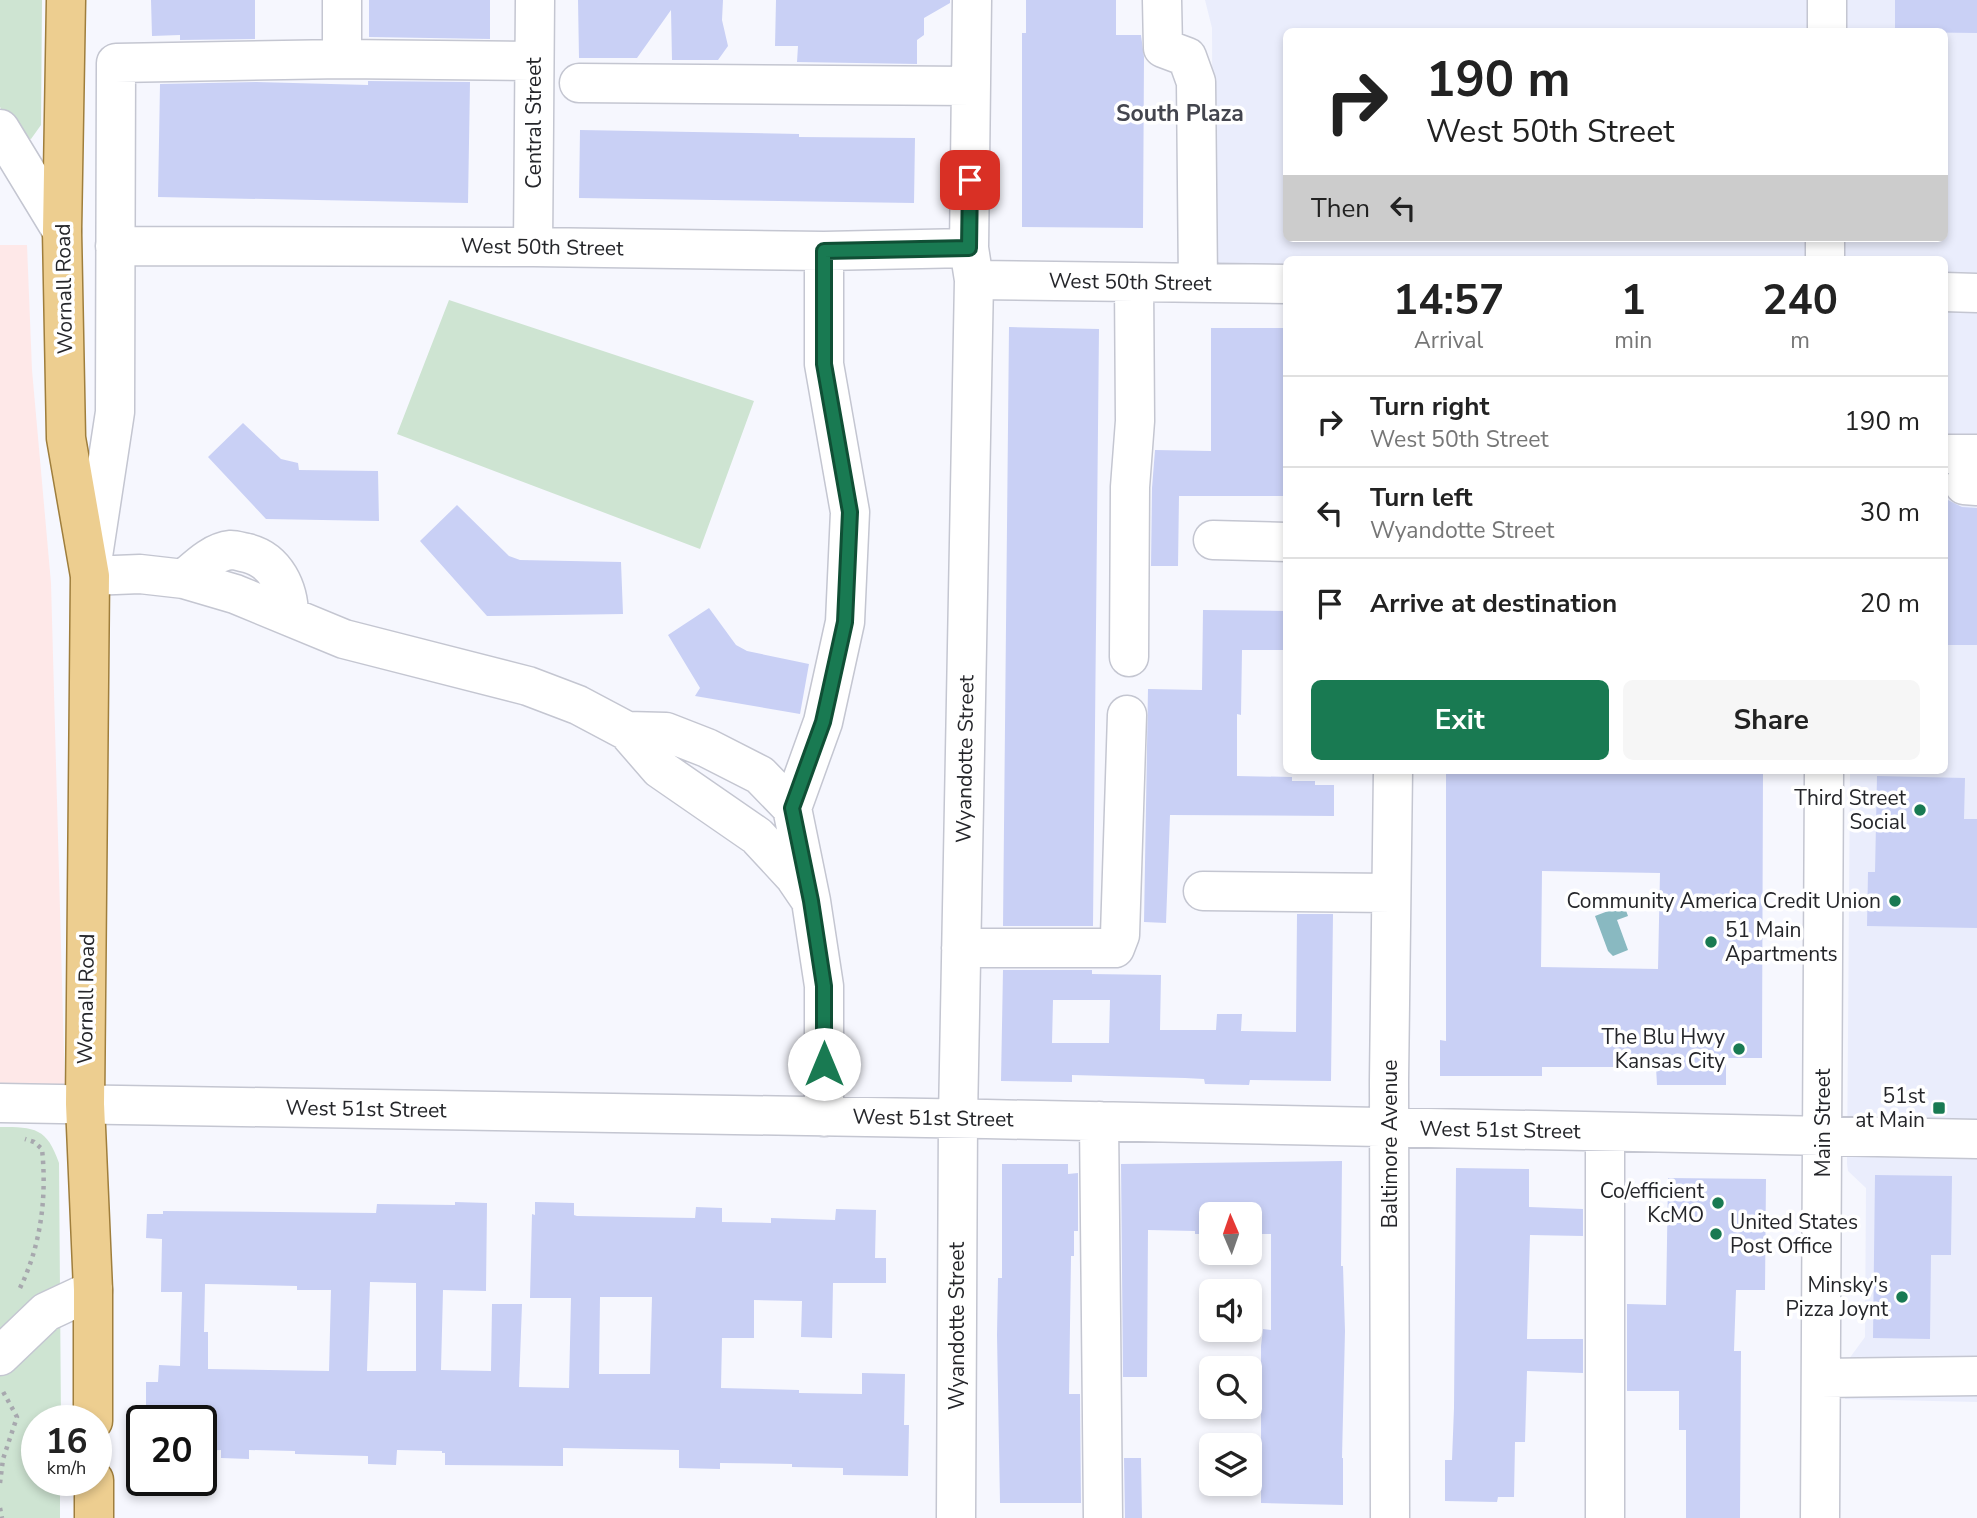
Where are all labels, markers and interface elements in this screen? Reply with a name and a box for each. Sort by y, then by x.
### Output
text: 190 m [1426,46,1570,113]
icon: right [1311,56,1402,147]
street label: Central Street [520,57,548,189]
district label: South Plaza [1116,98,1244,129]
text: West 50th Street [1426,110,1674,153]
pin [940,150,1000,210]
icon: arrive [951,161,989,199]
icon: left [1384,189,1422,227]
text: Then [1311,191,1370,226]
street label: Wornall Road [49,223,79,355]
street label: West 50th Street [460,232,624,262]
street label: West 50th Street [1048,267,1212,297]
text: 14:57 [1393,272,1504,329]
text: 1 [1621,272,1646,329]
text: 240 [1762,272,1838,329]
text: Arrival [1414,325,1483,356]
text: min [1614,325,1652,356]
text: m [1790,325,1810,356]
text: Turn right [1370,389,1489,424]
icon: right [1311,403,1349,441]
text: 190 m [1844,404,1920,439]
text: West 50th Street [1370,424,1549,455]
text: Turn left [1370,480,1473,515]
icon: left [1311,494,1349,532]
text: 30 m [1860,495,1920,530]
text: Wyandotte Street [1370,515,1554,546]
icon: arrive [1311,585,1349,623]
text: Arrive at destination [1370,586,1617,621]
text: 20 m [1860,586,1920,621]
street label: Wyandotte Street [950,674,980,843]
button: Exit [1311,680,1609,760]
button: Share [1623,680,1920,760]
place label: Third Street Social [1794,784,1907,836]
marker: Third Street Social [1912,802,1928,818]
place label: Community America Credit Union [1566,887,1881,915]
marker: Community America Credit Union [1887,893,1903,909]
place label: 51 Main Apartments [1725,916,1838,968]
street label: Wornall Road [71,933,101,1065]
marker: 51 Main Apartments [1703,934,1719,950]
place label: The Blu Hwy Kansas City [1601,1023,1725,1075]
position arrow [787,1027,861,1101]
marker: The Blu Hwy Kansas City [1731,1041,1747,1057]
street label: Baltimore Avenue [1376,1060,1404,1228]
street label: Main Street [1809,1068,1837,1177]
place label: 51st at Main [1855,1082,1926,1134]
street label: West 51st Street [285,1094,447,1124]
marker: 51st at Main [1931,1100,1947,1116]
street label: West 51st Street [852,1103,1014,1133]
street label: West 51st Street [1419,1115,1581,1145]
place label: Co/efficient KcMO [1600,1177,1705,1229]
marker: Co/efficient KcMO [1710,1195,1726,1211]
north arrow [1199,1202,1262,1265]
map controls [1199,1202,1262,1496]
place label: United States Post Office [1730,1208,1858,1260]
marker: United States Post Office [1708,1226,1724,1242]
street label: Wyandotte Street [943,1241,971,1410]
place label: Minsky's Pizza Joynt [1786,1271,1889,1323]
button: sound [1199,1279,1262,1342]
marker: Minsky's Pizza Joynt [1894,1289,1910,1305]
button: search [1199,1356,1262,1419]
speed limit sign: 20 [126,1405,217,1496]
text: 16 [45,1418,88,1465]
button: layers [1199,1433,1262,1496]
text: km/h [47,1456,86,1480]

